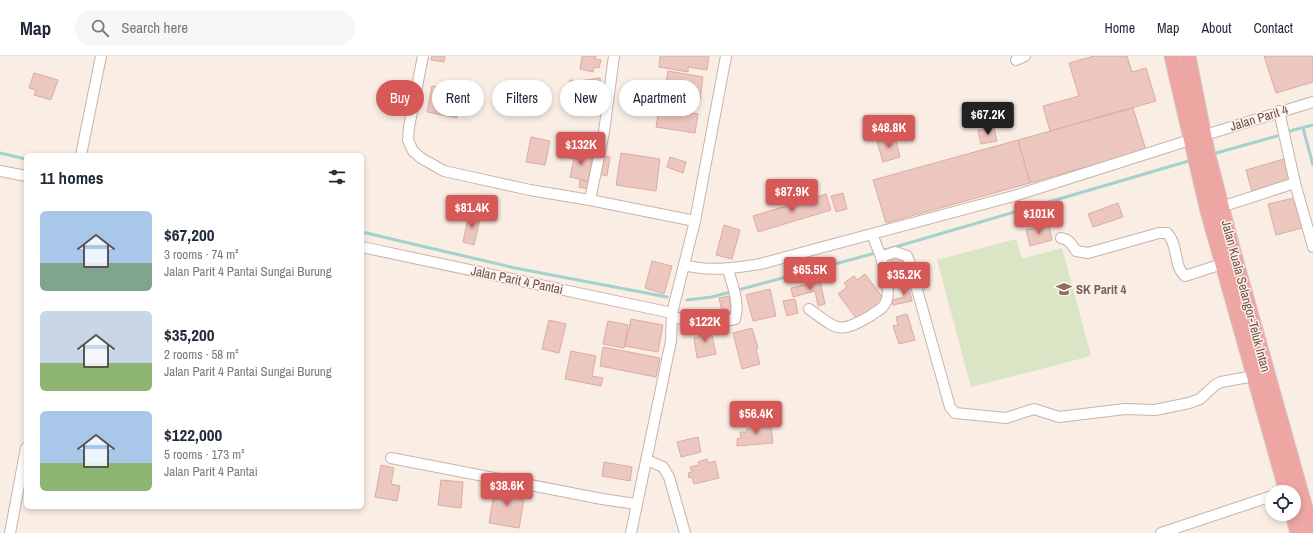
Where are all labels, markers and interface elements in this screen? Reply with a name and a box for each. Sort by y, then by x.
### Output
search box [75,10,355,46]
text: Map [20,15,51,41]
icon: search [89,17,111,39]
text: Search here [121,17,188,38]
text: Home [1104,19,1135,37]
text: Map [1157,19,1179,37]
text: About [1201,19,1231,37]
text: Contact [1253,19,1293,37]
chip: Buy [376,80,424,116]
chip: Rent [432,80,484,116]
chip: Filters [492,80,552,116]
chip: New [560,80,611,116]
chip: Apartment [619,80,700,116]
street label: Jalan Parit 4 [1228,101,1290,135]
pin: $67.2K [955,102,1021,136]
text: $67.2K [971,106,1005,123]
pin: $48.8K [856,115,922,149]
text: $48.8K [872,119,906,136]
pin: $132K [553,132,609,166]
text: $132K [565,136,597,153]
text: 11 homes [40,166,104,189]
icon: filters [326,166,348,188]
pin: $87.9K [759,179,825,213]
text: $87.9K [775,183,809,200]
pin: $81.4K [439,195,505,229]
text: $81.4K [455,199,489,216]
pin: $101K [1011,201,1067,235]
text: $101K [1023,205,1055,222]
street label: Jalan Kuala Selangor-Teluk Intan [1218,218,1274,374]
text: $67,200 [164,223,214,246]
icon: home [72,227,120,275]
text: 3 rooms · 74 m² [164,246,239,263]
pin: $65.5K [777,257,843,291]
text: $65.5K [793,261,827,278]
street label: Jalan Parit 4 Pantai [469,262,565,298]
pin: $35.2K [871,262,937,296]
text: Jalan Parit 4 Pantai Sungai Burung [164,263,332,280]
text: $35.2K [887,266,921,283]
school or university icon: SK Parit 4 [1055,280,1073,298]
place label: SK Parit 4 [1076,281,1126,298]
pin: $122K [677,309,733,343]
text: $122K [689,313,721,330]
text: $35,200 [164,323,214,346]
icon: home [72,327,120,375]
text: 2 rooms · 58 m² [164,346,239,363]
text: Jalan Parit 4 Pantai Sungai Burung [164,363,332,380]
pin: $56.4K [723,401,789,435]
text: $56.4K [739,405,773,422]
text: $122,000 [164,423,222,446]
icon: home [72,427,120,475]
text: 5 rooms · 173 m² [164,446,245,463]
text: Jalan Parit 4 Pantai [164,463,258,480]
pin: $38.6K [474,473,540,507]
text: $38.6K [490,477,524,494]
map controls [1265,485,1301,521]
button: locate [1265,485,1301,521]

